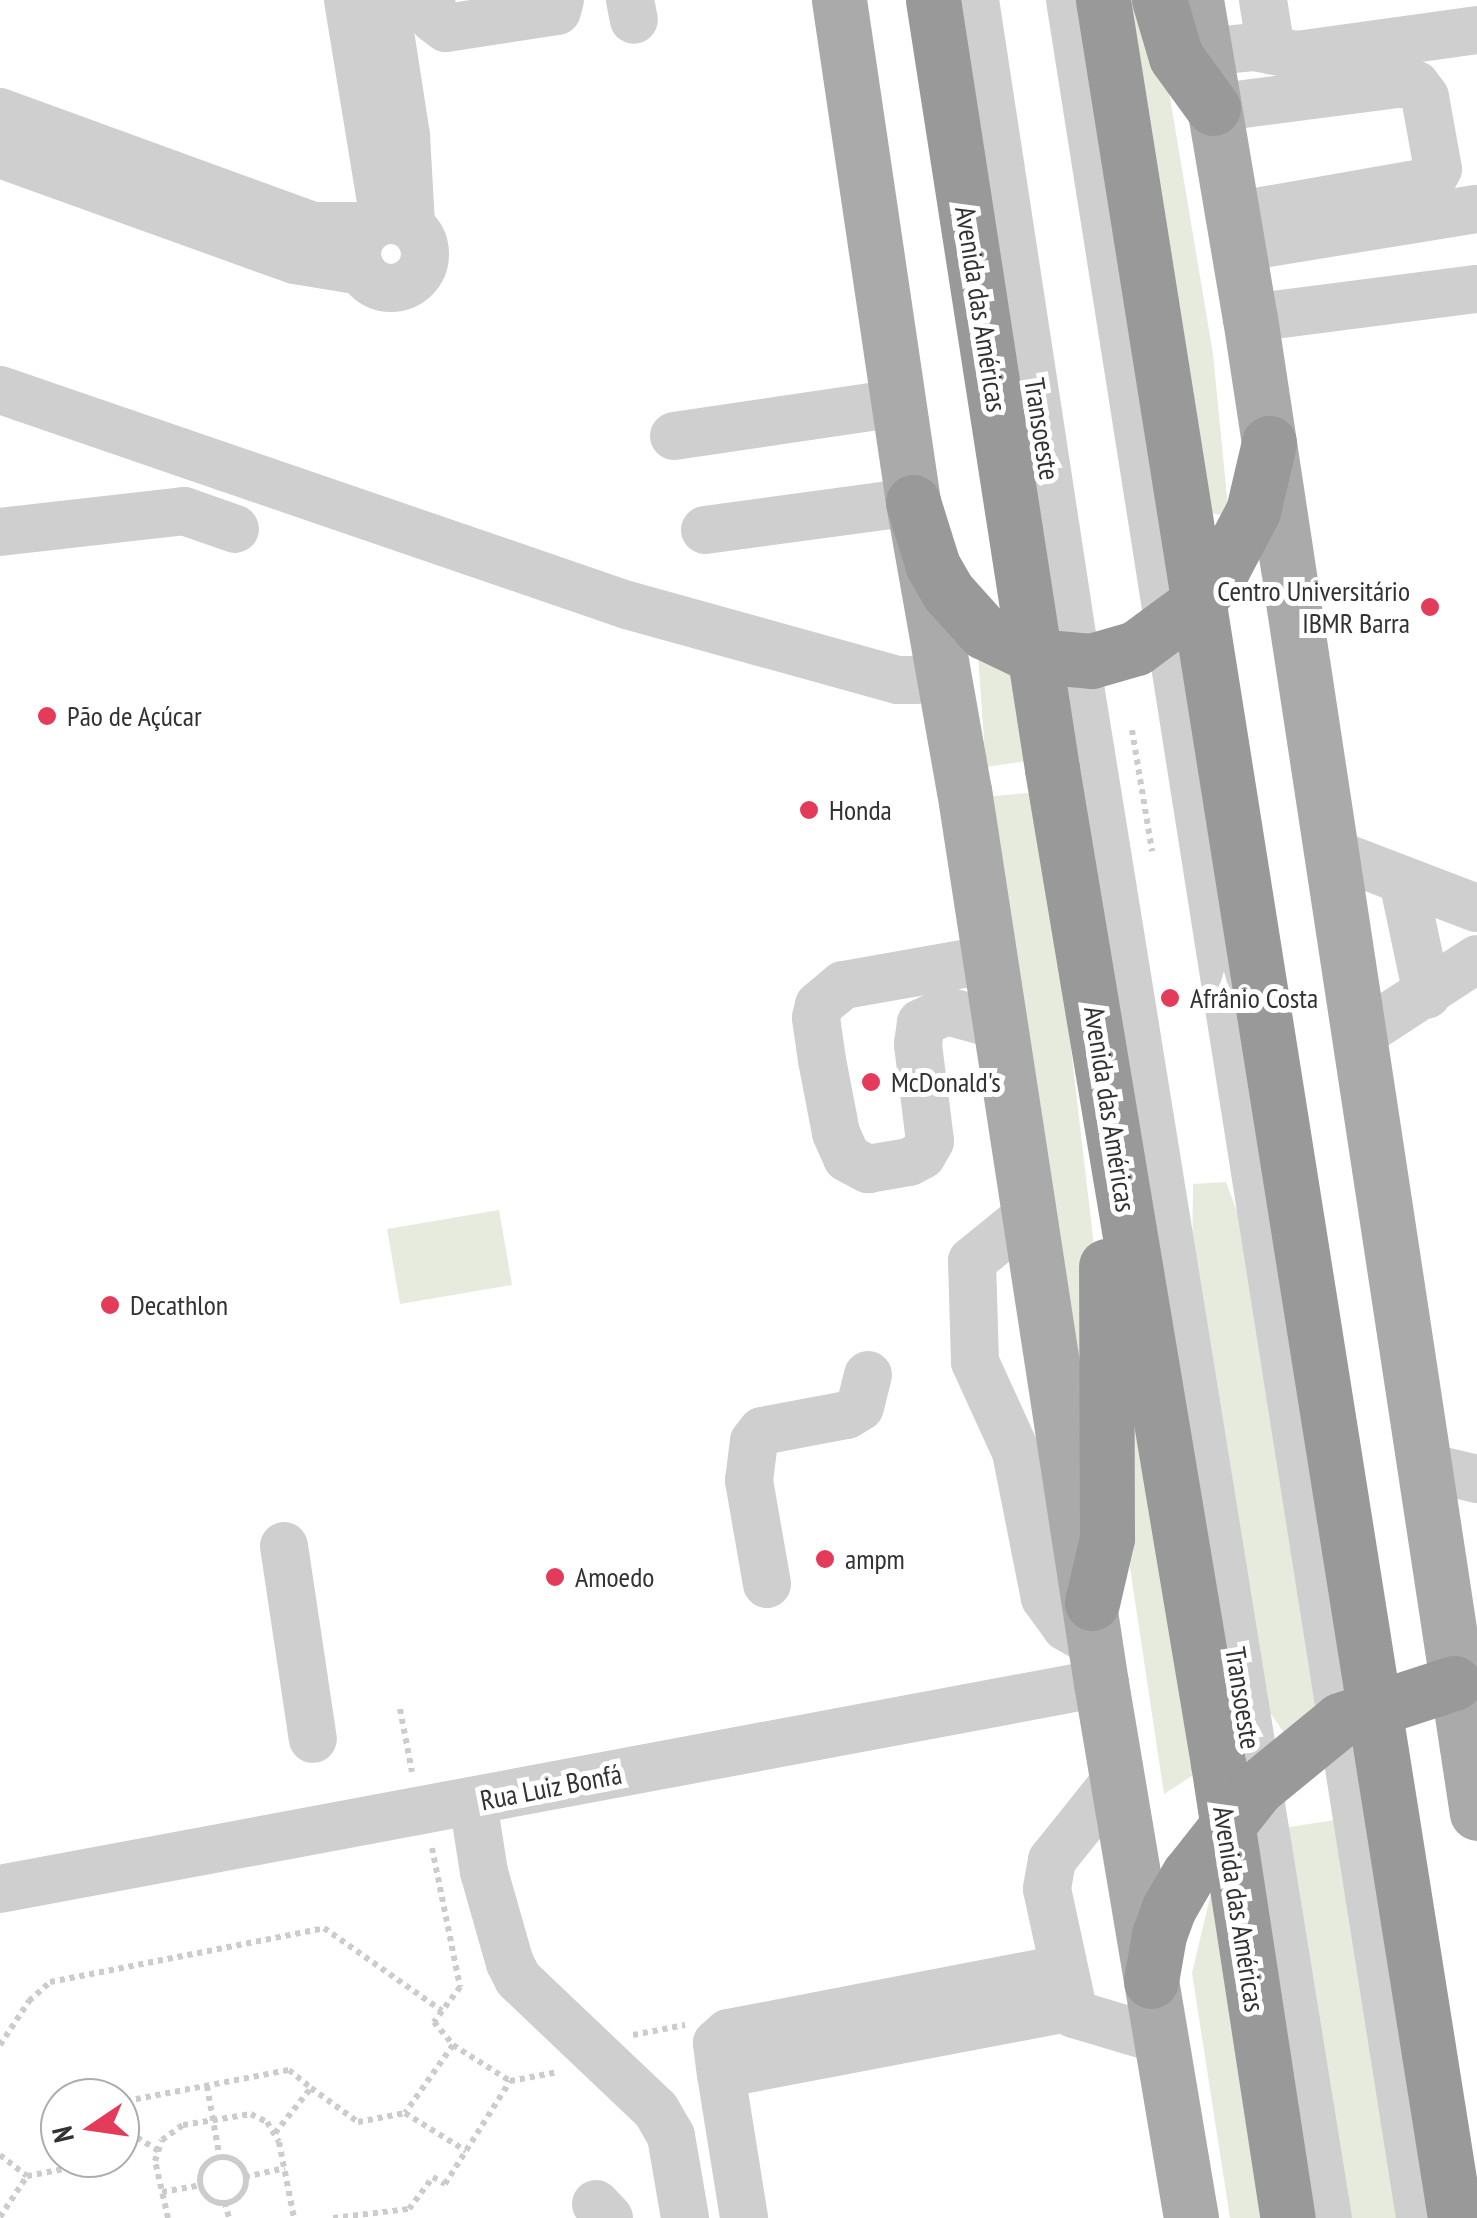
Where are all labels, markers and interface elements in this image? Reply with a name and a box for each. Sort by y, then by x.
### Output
street label: Avenida das Américas [948,203,1014,415]
street label: Transoeste [1017,376,1067,482]
place label: Centro Universitário IBMR Barra [1217,574,1410,640]
marker: Centro Universitário IBMR Barra [1419,596,1441,618]
place label: Pão de Açúcar [67,699,202,733]
marker: Pão de Açúcar [36,705,58,727]
place label: Honda [829,793,892,827]
marker: Honda [798,799,820,821]
place label: Afrânio Costa [1190,981,1318,1015]
marker: Afrânio Costa [1159,987,1181,1009]
street label: Avenida das Américas [1077,1003,1143,1215]
place label: McDonald's [891,1065,1001,1099]
marker: McDonald's [860,1071,882,1093]
place label: Decathlon [130,1288,228,1322]
marker: Decathlon [99,1294,121,1316]
place label: ampm [845,1542,905,1576]
marker: ampm [814,1548,836,1570]
place label: Amoedo [575,1560,654,1594]
marker: Amoedo [544,1566,566,1588]
street label: Transoeste [1218,1645,1268,1751]
street label: Rua Luiz Bonfá [477,1757,625,1817]
street label: Avenida das Américas [1206,1803,1272,2015]
north arrow [40,2078,140,2178]
text: N [43,2123,82,2146]

